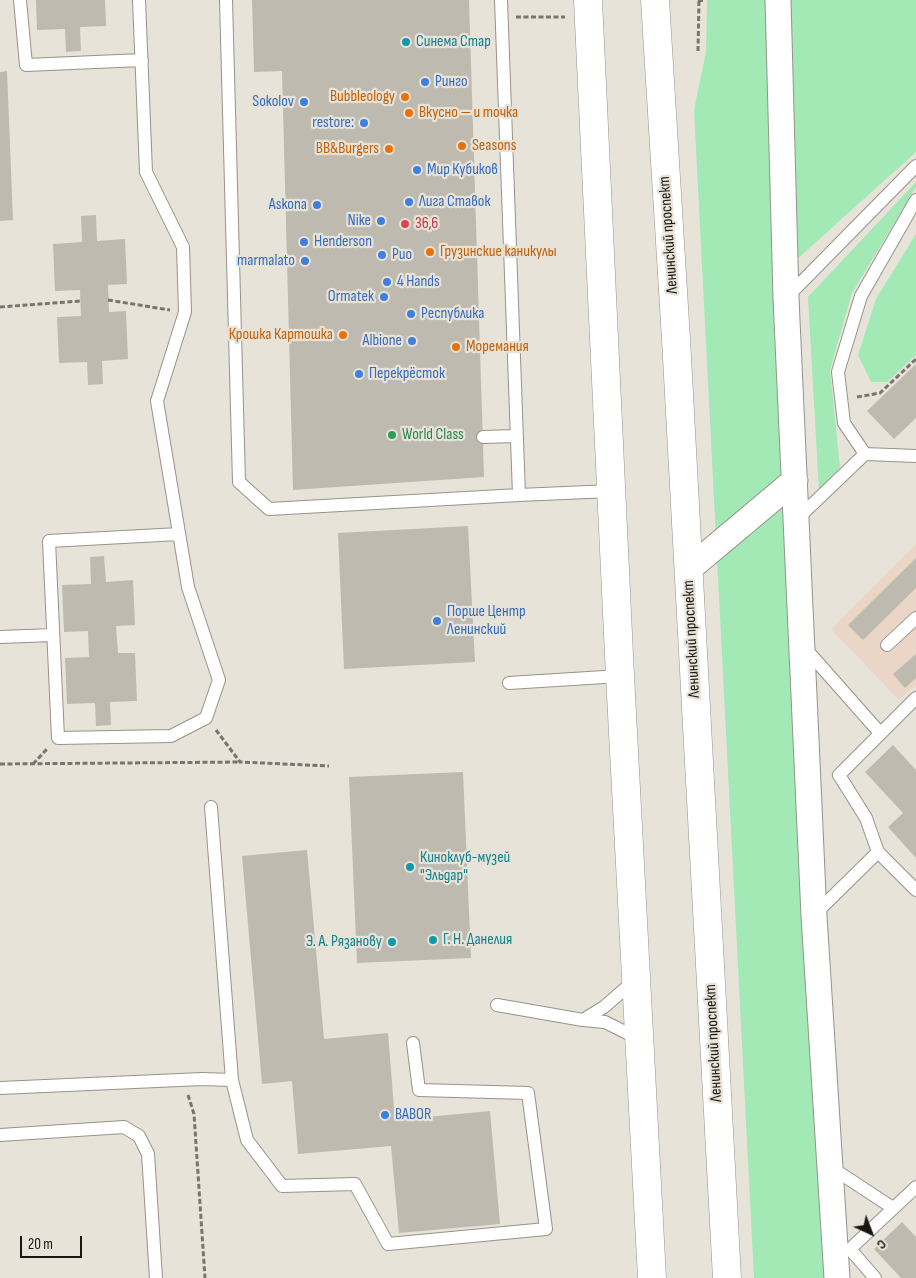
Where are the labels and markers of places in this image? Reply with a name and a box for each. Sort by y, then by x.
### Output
place label: Синема Стар [416,32,491,52]
marker: Синема Стар [400,36,412,48]
place label: Ринго [435,72,468,92]
marker: Ринго [419,76,431,88]
place label: Bubbleology [330,87,395,107]
marker: Bubbleology [399,91,411,103]
place label: Sokolov [252,92,294,112]
marker: Sokolov [298,96,310,108]
place label: Вкусно — и точка [419,103,518,123]
marker: Вкусно — и точка [403,107,415,119]
place label: restore: [312,113,354,133]
marker: restore: [358,117,370,129]
place label: Seasons [472,136,516,156]
place label: BB&Burgers [316,139,379,159]
marker: Seasons [456,140,468,152]
marker: BB&Burgers [383,143,395,155]
place label: Мир Кубиков [427,160,498,180]
marker: Мир Кубиков [411,164,423,176]
place label: Лига Ставок [419,192,491,212]
place label: Askona [269,195,307,215]
marker: Лига Ставок [403,196,415,208]
marker: Askona [311,199,323,211]
place label: Nike [348,211,371,231]
place label: 36,6 [415,214,438,234]
marker: Nike [375,215,387,227]
marker: 36,6 [399,218,411,230]
place label: Henderson [314,232,372,252]
marker: Henderson [298,236,310,248]
place label: Грузинские каникулы [440,242,557,262]
place label: Рио [392,245,412,265]
marker: Грузинские каникулы [424,246,436,258]
marker: Рио [376,249,388,261]
place label: marmalato [237,251,295,271]
marker: marmalato [299,255,311,267]
place label: 4 Hands [397,272,440,292]
marker: 4 Hands [381,276,393,288]
place label: Ormatek [328,287,374,307]
marker: Ormatek [378,291,390,303]
place label: Республика [421,304,484,324]
marker: Республика [405,308,417,320]
place label: Крошка Картошка [229,325,333,345]
marker: Крошка Картошка [337,329,349,341]
place label: Albione [362,331,402,351]
marker: Albione [406,335,418,347]
place label: Моремания [466,337,529,357]
marker: Моремания [450,341,462,353]
place label: Перекрёсток [369,364,445,384]
marker: Перекрёсток [353,368,365,380]
place label: World Class [402,425,464,445]
marker: World Class [386,429,398,441]
place label: Порше Центр Ленинский [447,602,526,640]
marker: Порше Центр Ленинский [431,615,443,627]
place label: Киноклуб-музей "Эльдар" [420,848,510,886]
marker: Киноклуб-музей "Эльдар" [404,861,416,873]
place label: Г. Н. Данелия [443,930,512,950]
place label: Э. А. Рязанову [306,932,382,952]
marker: Г. Н. Данелия [427,934,439,946]
marker: Э. А. Рязанову [386,936,398,948]
place label: BABOR [395,1105,431,1125]
marker: BABOR [379,1109,391,1121]

